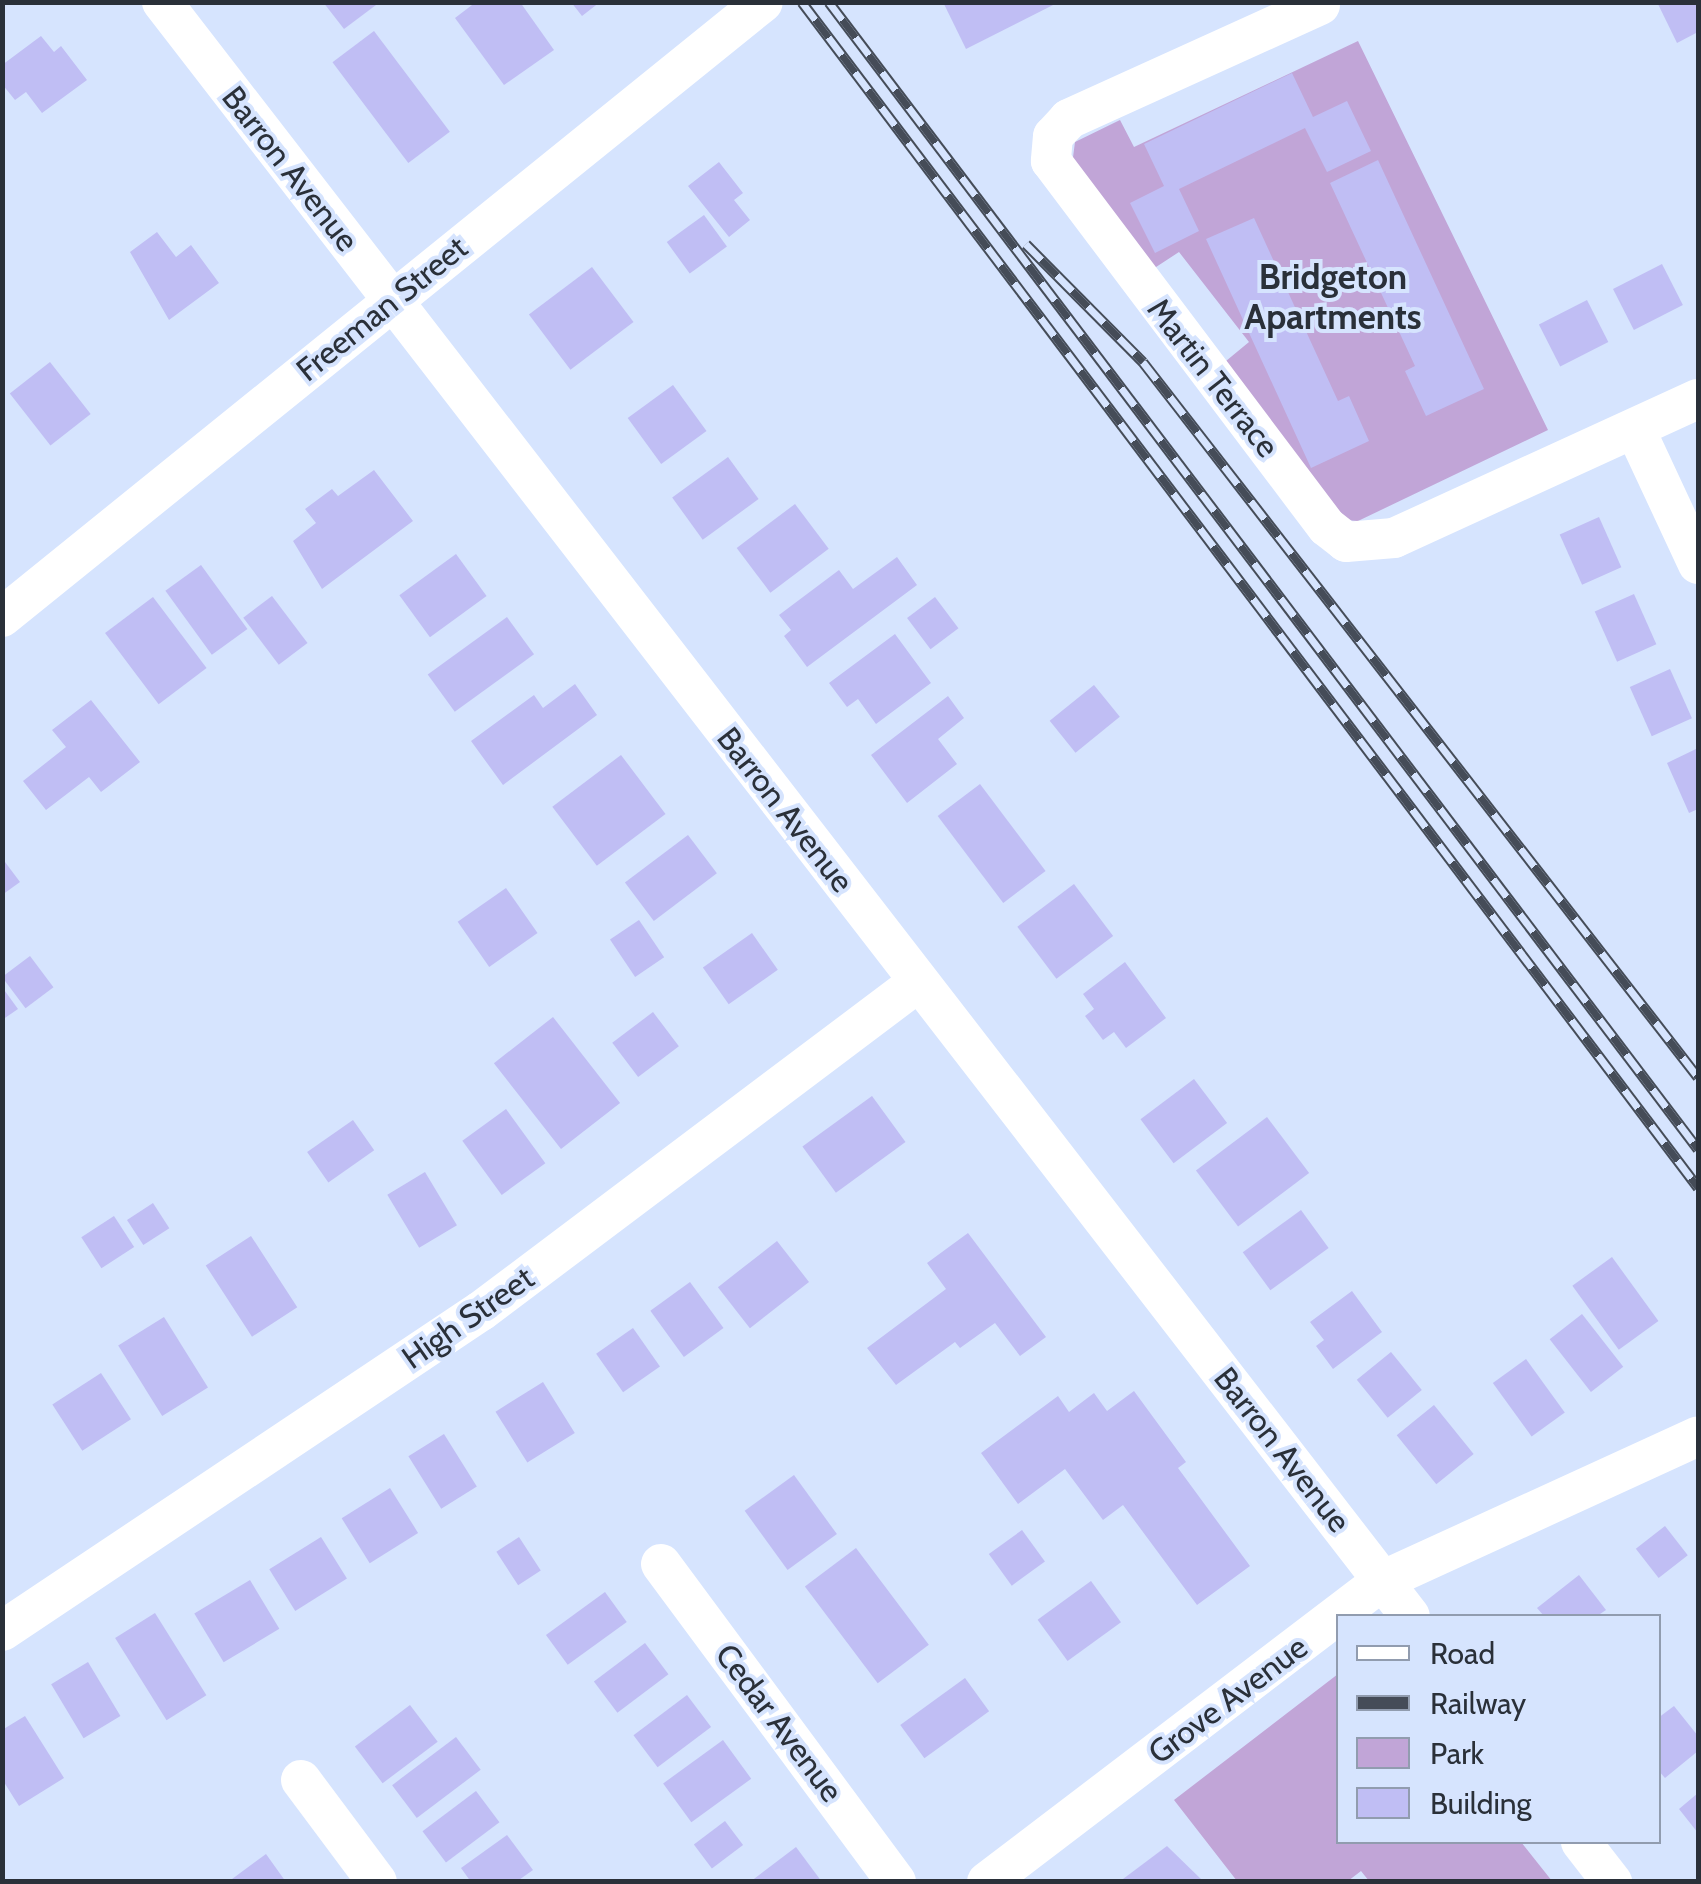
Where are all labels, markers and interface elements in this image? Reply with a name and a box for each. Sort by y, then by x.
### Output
street label: Barron Avenue [214,79,366,259]
street label: Freeman Street [289,228,475,390]
district label: Bridgeton Apartments [1244,256,1422,338]
street label: Martin Terrace [1139,291,1287,465]
street label: Barron Avenue [709,720,861,900]
street label: High Street [395,1259,541,1377]
street label: Barron Avenue [1206,1360,1358,1540]
legend [1336,1614,1661,1844]
street label: Grove Avenue [1141,1628,1315,1772]
text: Road [1430,1635,1495,1672]
street label: Cedar Avenue [707,1637,851,1809]
text: Railway [1430,1685,1526,1722]
text: Park [1430,1735,1484,1772]
text: Building [1430,1785,1532,1822]

